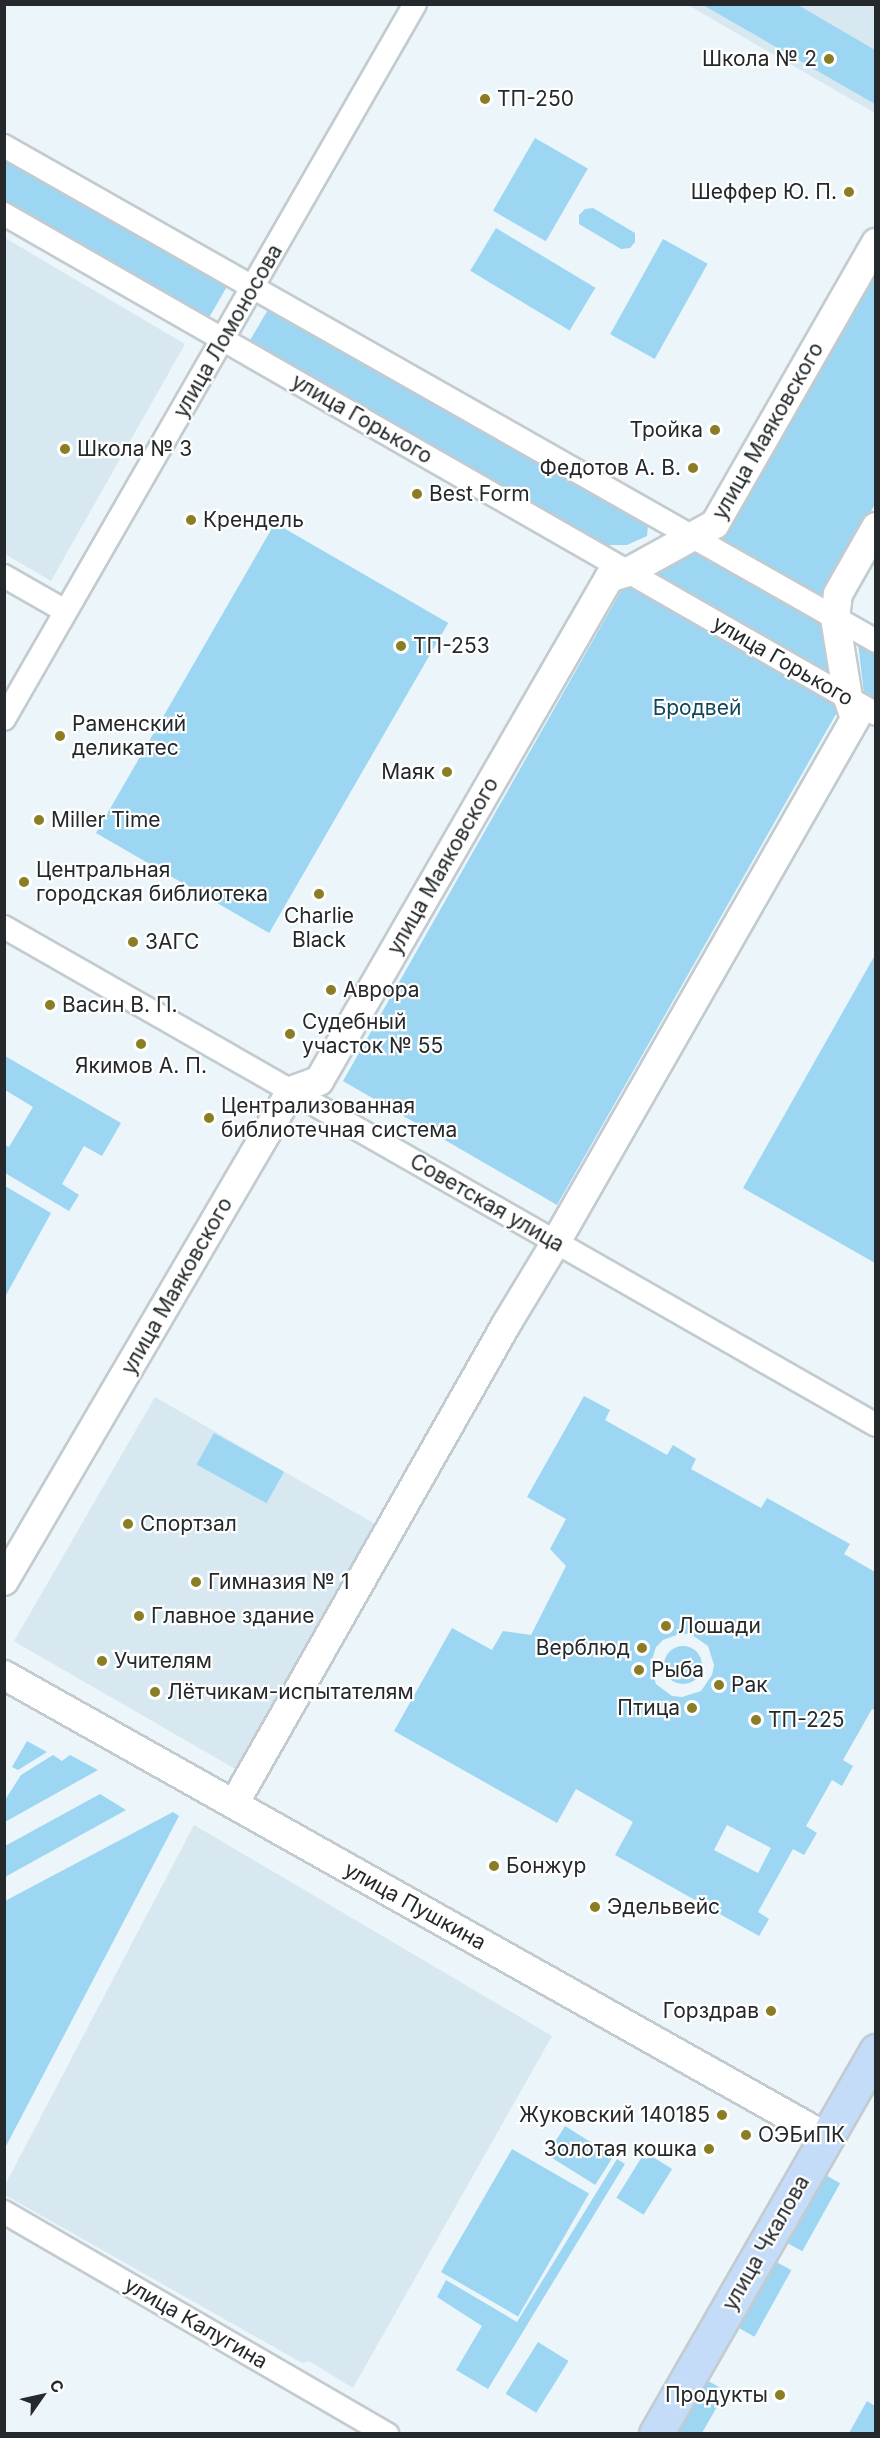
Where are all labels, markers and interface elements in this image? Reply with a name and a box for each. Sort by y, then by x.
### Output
place label: Школа № 2 [702,46,817,72]
marker: Школа № 2 [822,52,836,66]
place label: ТП-250 [497,86,574,112]
marker: ТП-250 [478,92,492,106]
place label: Шеффер Ю. П. [691,179,837,205]
marker: Шеффер Ю. П. [842,185,856,199]
street label: улица Ломоносова [168,240,288,422]
street label: улица Маяковского [707,338,829,524]
street label: улица Горького [287,369,437,469]
place label: Тройка [630,417,703,443]
marker: Тройка [708,423,722,437]
place label: Школа № 3 [77,436,192,462]
marker: Школа № 3 [58,442,72,456]
place label: Федотов А. В. [540,455,681,481]
marker: Федотов А. В. [686,461,700,475]
place label: Best Form [429,481,530,507]
marker: Best Form [410,487,424,501]
place label: Крендель [203,507,304,533]
marker: Крендель [184,513,198,527]
street label: улица Горького [708,611,858,711]
place label: ТП-253 [413,633,490,659]
marker: ТП-253 [394,639,408,653]
park label: Бродвей [653,695,741,721]
place label: Раменский деликатес [72,711,186,761]
marker: Раменский деликатес [53,729,67,743]
place label: Маяк [381,759,435,785]
marker: Маяк [440,765,454,779]
street label: улица Маяковского [382,773,504,959]
place label: Miller Time [51,807,161,833]
marker: Miller Time [32,813,46,827]
place label: Центральная городская библиотека [36,857,268,907]
marker: Центральная городская библиотека [17,875,31,889]
marker: Charlie Black [312,887,326,901]
place label: Charlie Black [284,903,354,953]
place label: ЗАГС [145,929,199,955]
marker: ЗАГС [126,935,140,949]
place label: Аврора [343,977,420,1003]
marker: Аврора [324,983,338,997]
place label: Васин В. П. [62,992,178,1018]
marker: Васин В. П. [43,998,57,1012]
place label: Судебный участок № 55 [302,1009,443,1059]
marker: Судебный участок № 55 [283,1027,297,1041]
marker: Якимов А. П. [134,1037,148,1051]
place label: Якимов А. П. [75,1053,207,1079]
place label: Централизованная библиотечная система [221,1093,457,1143]
marker: Централизованная библиотечная система [202,1111,216,1125]
street label: Советская улица [405,1149,569,1257]
street label: улица Маяковского [116,1193,238,1379]
place label: Спортзал [140,1511,237,1537]
marker: Спортзал [121,1517,135,1531]
place label: Гимназия № 1 [208,1569,349,1595]
marker: Гимназия № 1 [189,1575,203,1589]
place label: Главное здание [151,1603,314,1629]
marker: Главное здание [132,1609,146,1623]
place label: Лошади [678,1613,761,1639]
marker: Лошади [659,1619,673,1633]
place label: Верблюд [536,1635,630,1661]
marker: Верблюд [635,1641,649,1655]
place label: Учителям [114,1648,212,1674]
marker: Учителям [95,1654,109,1668]
place label: Рыба [651,1657,704,1683]
marker: Рыба [632,1663,646,1677]
place label: Рак [731,1672,768,1698]
marker: Рак [712,1678,726,1692]
place label: Лётчикам-испытателям [167,1679,414,1705]
marker: Лётчикам-испытателям [148,1685,162,1699]
place label: Птица [617,1695,680,1721]
marker: Птица [685,1701,699,1715]
place label: ТП-225 [768,1707,844,1733]
marker: ТП-225 [749,1713,763,1727]
place label: Бонжур [506,1853,586,1879]
street label: улица Пушкина [340,1857,490,1955]
marker: Бонжур [487,1859,501,1873]
place label: Эдельвейс [607,1894,720,1920]
marker: Эдельвейс [588,1900,602,1914]
place label: Горздрав [663,1998,759,2024]
marker: Горздрав [764,2004,778,2018]
place label: Жуковский 140185 [519,2102,710,2128]
marker: Жуковский 140185 [715,2108,729,2122]
place label: ОЭБиПК [758,2122,845,2148]
marker: ОЭБиПК [739,2128,753,2142]
place label: Золотая кошка [544,2136,697,2162]
marker: Золотая кошка [702,2142,716,2156]
street label: улица Чкалова [717,2171,815,2315]
street label: улица Калугина [120,2272,272,2374]
north arrow [12,2366,72,2426]
text: С [45,2375,69,2396]
place label: Продукты [665,2382,768,2408]
marker: Продукты [773,2388,787,2402]

